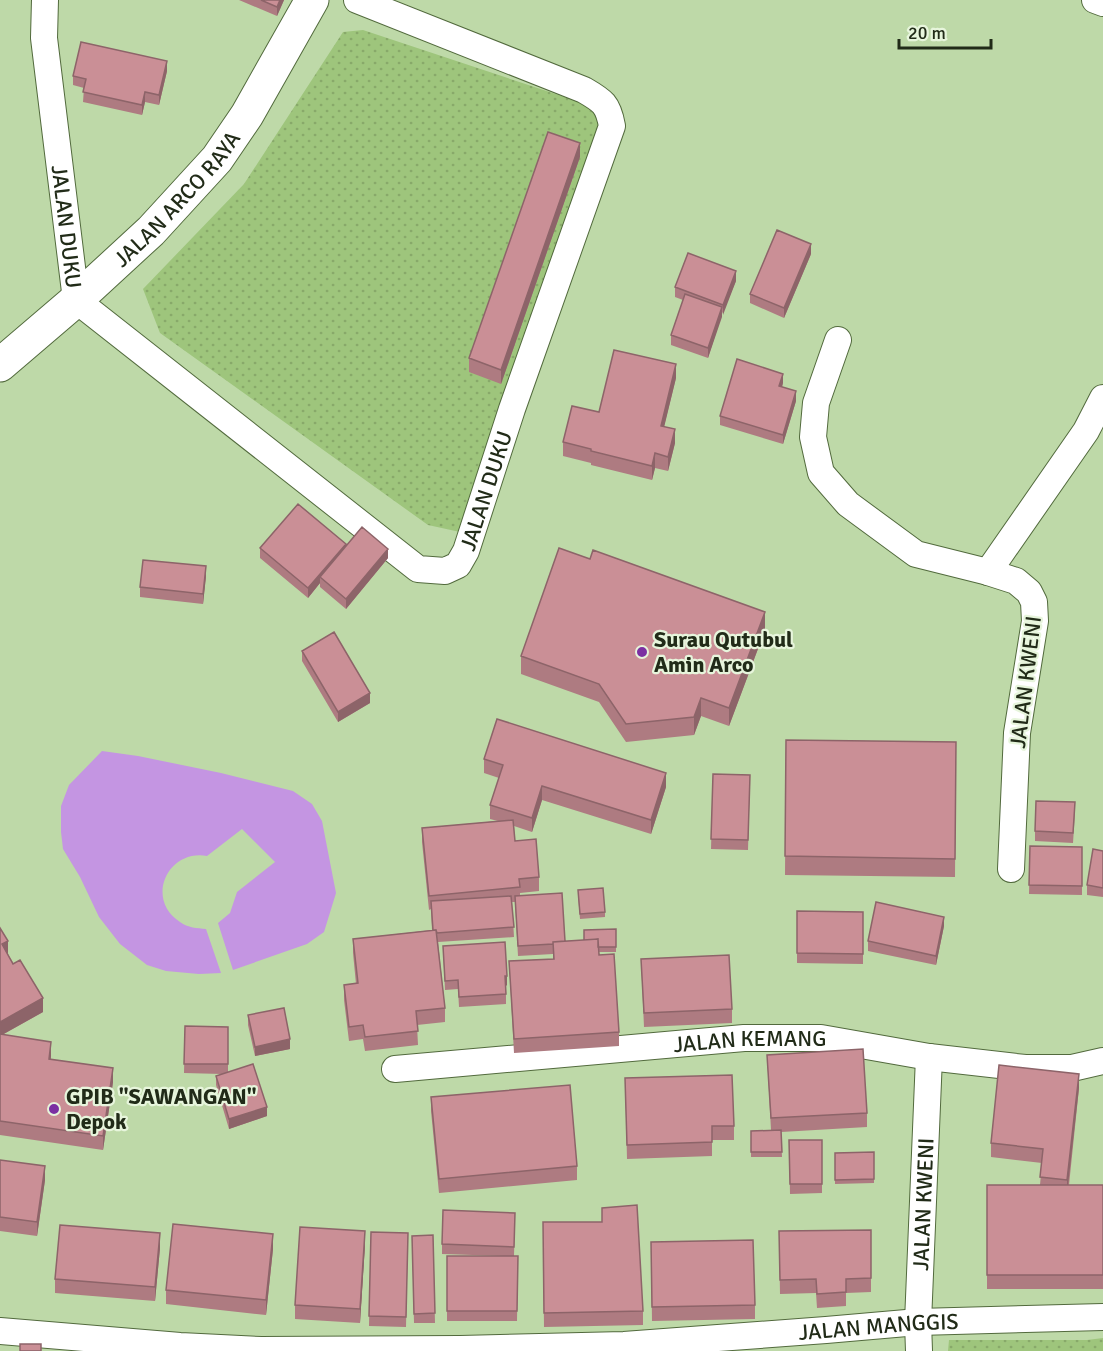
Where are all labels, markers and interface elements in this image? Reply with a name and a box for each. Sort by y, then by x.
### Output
scale bar [899,12,990,50]
text: 20 m [908,22,946,44]
street label: JALAN ARCO RAYA [108,126,246,273]
street label: JALAN DUKU [46,163,87,290]
street label: JALAN DUKU [454,428,518,554]
street label: JALAN KWENI [1004,614,1047,750]
place label: Surau Qutubul Amin Arco [654,626,793,678]
marker: Surau Qutubul Amin Arco [635,645,649,659]
street label: JALAN KEMANG [672,1025,826,1058]
place label: GPIB "SAWANGAN" Depok [66,1083,257,1135]
marker: GPIB "SAWANGAN" Depok [47,1102,61,1116]
street label: JALAN KWENI [907,1137,940,1271]
street label: JALAN MANGGIS [797,1308,959,1346]

